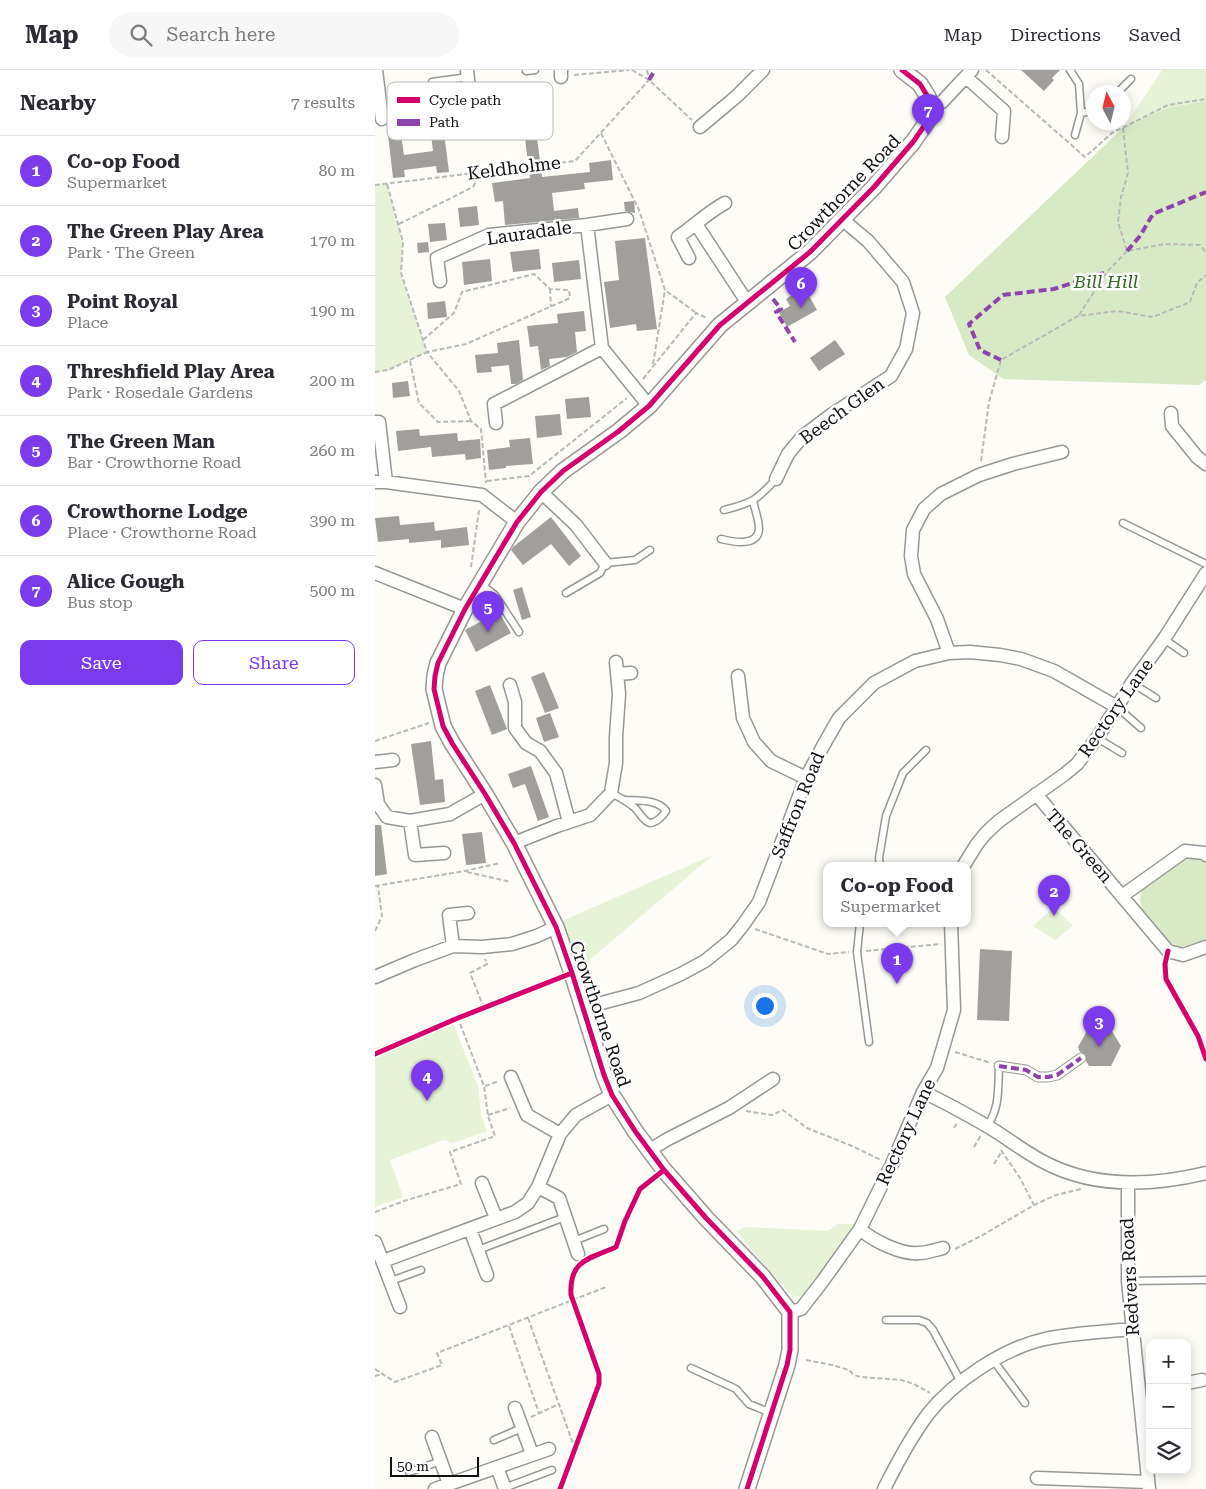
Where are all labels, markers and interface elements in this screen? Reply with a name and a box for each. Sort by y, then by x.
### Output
search box [109,12,459,57]
text: Map [25,21,79,49]
icon: search [127,21,155,49]
text: Search here [167,23,275,46]
text: Map [944,24,982,45]
text: Directions [1010,24,1101,45]
text: Saved [1129,24,1181,45]
legend [387,82,553,140]
north arrow [1086,85,1131,130]
text: Nearby [20,91,96,115]
text: Cycle path [429,92,501,108]
text: 7 results [291,93,355,112]
pin: 7 [912,94,944,135]
text: Path [429,114,459,130]
street label: Crowthorne Road [783,130,905,255]
text: Co-op Food [67,150,180,173]
street label: Keldholme [466,151,562,184]
text: 1 [32,161,40,180]
text: 80 m [318,161,355,180]
text: Supermarket [67,173,167,192]
street label: Lauradale [485,216,573,249]
text: The Green Play Area [67,220,264,243]
text: 2 [32,231,40,250]
text: 170 m [309,231,355,250]
text: Park · The Green [67,243,195,262]
pin: 6 [785,267,817,308]
park label: Bill Hill [1073,271,1138,292]
text: Point Royal [67,290,178,313]
text: 3 [32,301,40,320]
text: 190 m [309,301,355,320]
text: Place [67,313,108,332]
text: Threshfield Play Area [67,360,275,383]
text: 4 [32,371,40,390]
text: 200 m [309,371,355,390]
street label: Beech Glen [795,373,888,448]
text: Park · Rosedale Gardens [67,383,253,402]
text: The Green Man [67,430,215,453]
text: 5 [32,441,40,460]
text: 260 m [309,441,355,460]
text: Bar · Crowthorne Road [67,453,241,472]
text: Crowthorne Lodge [67,500,248,523]
text: 6 [32,511,40,530]
text: 390 m [309,511,355,530]
text: Place · Crowthorne Road [67,523,257,542]
text: Alice Gough [67,570,184,593]
text: 7 [32,581,40,600]
text: 500 m [309,581,355,600]
pin: 5 [472,591,504,632]
text: Bus stop [67,593,133,612]
button: Save [20,640,183,685]
button: Share [193,640,355,685]
street label: Rectory Lane [1074,654,1157,761]
street label: Saffron Road [767,748,829,861]
street label: The Green [1042,804,1117,887]
popup [823,862,971,927]
text: Co-op Food [841,874,953,897]
pin: 2 [1038,875,1070,916]
text: Supermarket [841,897,941,916]
street label: Crowthorne Road [566,938,636,1090]
pin: 1 [881,943,913,984]
your location [752,993,778,1019]
pin: 3 [1083,1006,1115,1047]
pin: 4 [411,1060,443,1101]
street label: Rectory Lane [872,1075,939,1189]
street label: Redvers Road [1116,1217,1143,1337]
map controls [1146,1339,1191,1474]
button: + [1146,1339,1191,1384]
button: − [1146,1384,1191,1429]
button: layers [1146,1429,1191,1474]
scale bar [390,1454,479,1477]
text: 50 m [397,1458,429,1474]

